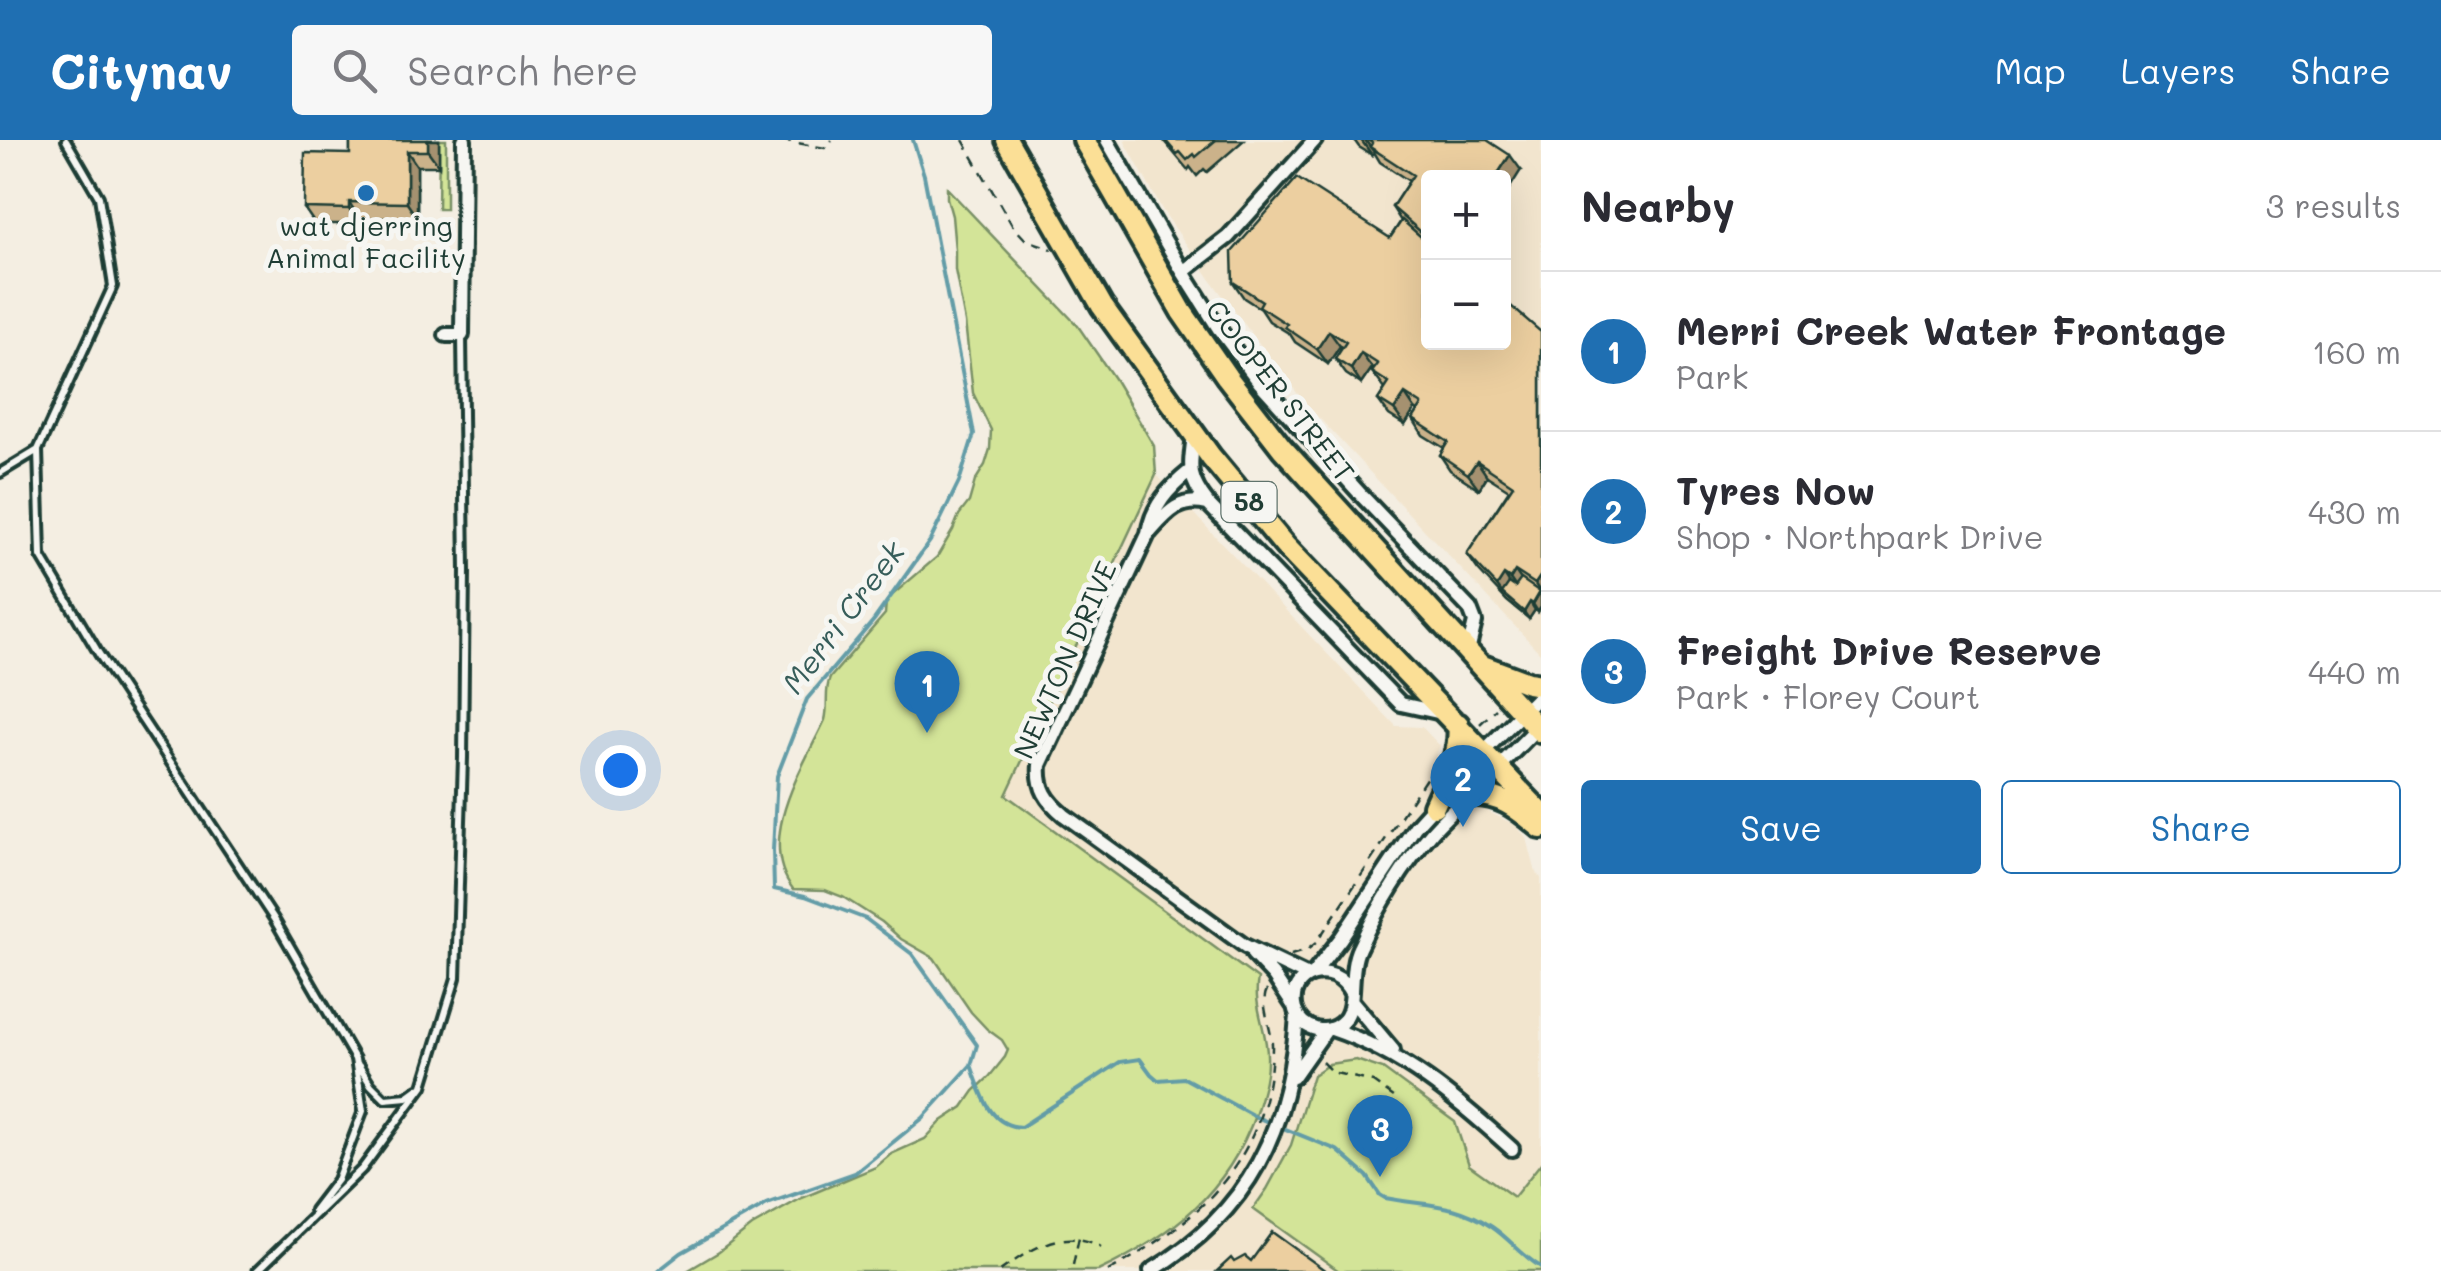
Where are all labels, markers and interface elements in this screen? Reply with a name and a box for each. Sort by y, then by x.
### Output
search box [292,25,992,115]
text: Citynav [50,39,232,101]
icon: search [327,43,382,98]
text: Search here [407,45,638,95]
text: Map [1994,47,2066,93]
text: Layers [2121,47,2236,93]
text: Share [2291,47,2391,93]
map controls [1421,170,1511,350]
button: + [1421,170,1511,260]
text: Nearby [1581,178,1735,233]
marker: wat djerring Animal Facility [355,182,377,204]
text: 3 results [2265,184,2401,226]
place label: wat djerring Animal Facility [266,207,466,275]
button: − [1421,260,1511,350]
street label: COOPER STREET [1198,292,1363,489]
text: Merri Creek Water Frontage [1676,305,2226,355]
text: 1 [1606,330,1621,372]
text: 160 m [2312,330,2401,372]
text: Park [1676,355,1749,397]
text: Tyres Now [1676,465,1876,515]
road number: 58 [1222,482,1276,522]
text: 2 [1605,490,1622,532]
text: 430 m [2308,490,2401,532]
text: Shop · Northpark Drive [1676,515,2044,557]
water label: Merri Creek [772,532,913,701]
street label: NEWTON DRIVE [1004,555,1124,764]
text: Freight Drive Reserve [1676,625,2102,675]
pin: 1 [894,650,960,733]
text: 3 [1604,650,1623,692]
text: 440 m [2308,650,2401,692]
text: Park · Florey Court [1676,675,1980,717]
pin: 2 [1430,744,1496,827]
your location [595,745,646,796]
button: Save [1581,780,1981,874]
button: Share [2001,780,2401,874]
pin: 3 [1348,1094,1412,1177]

